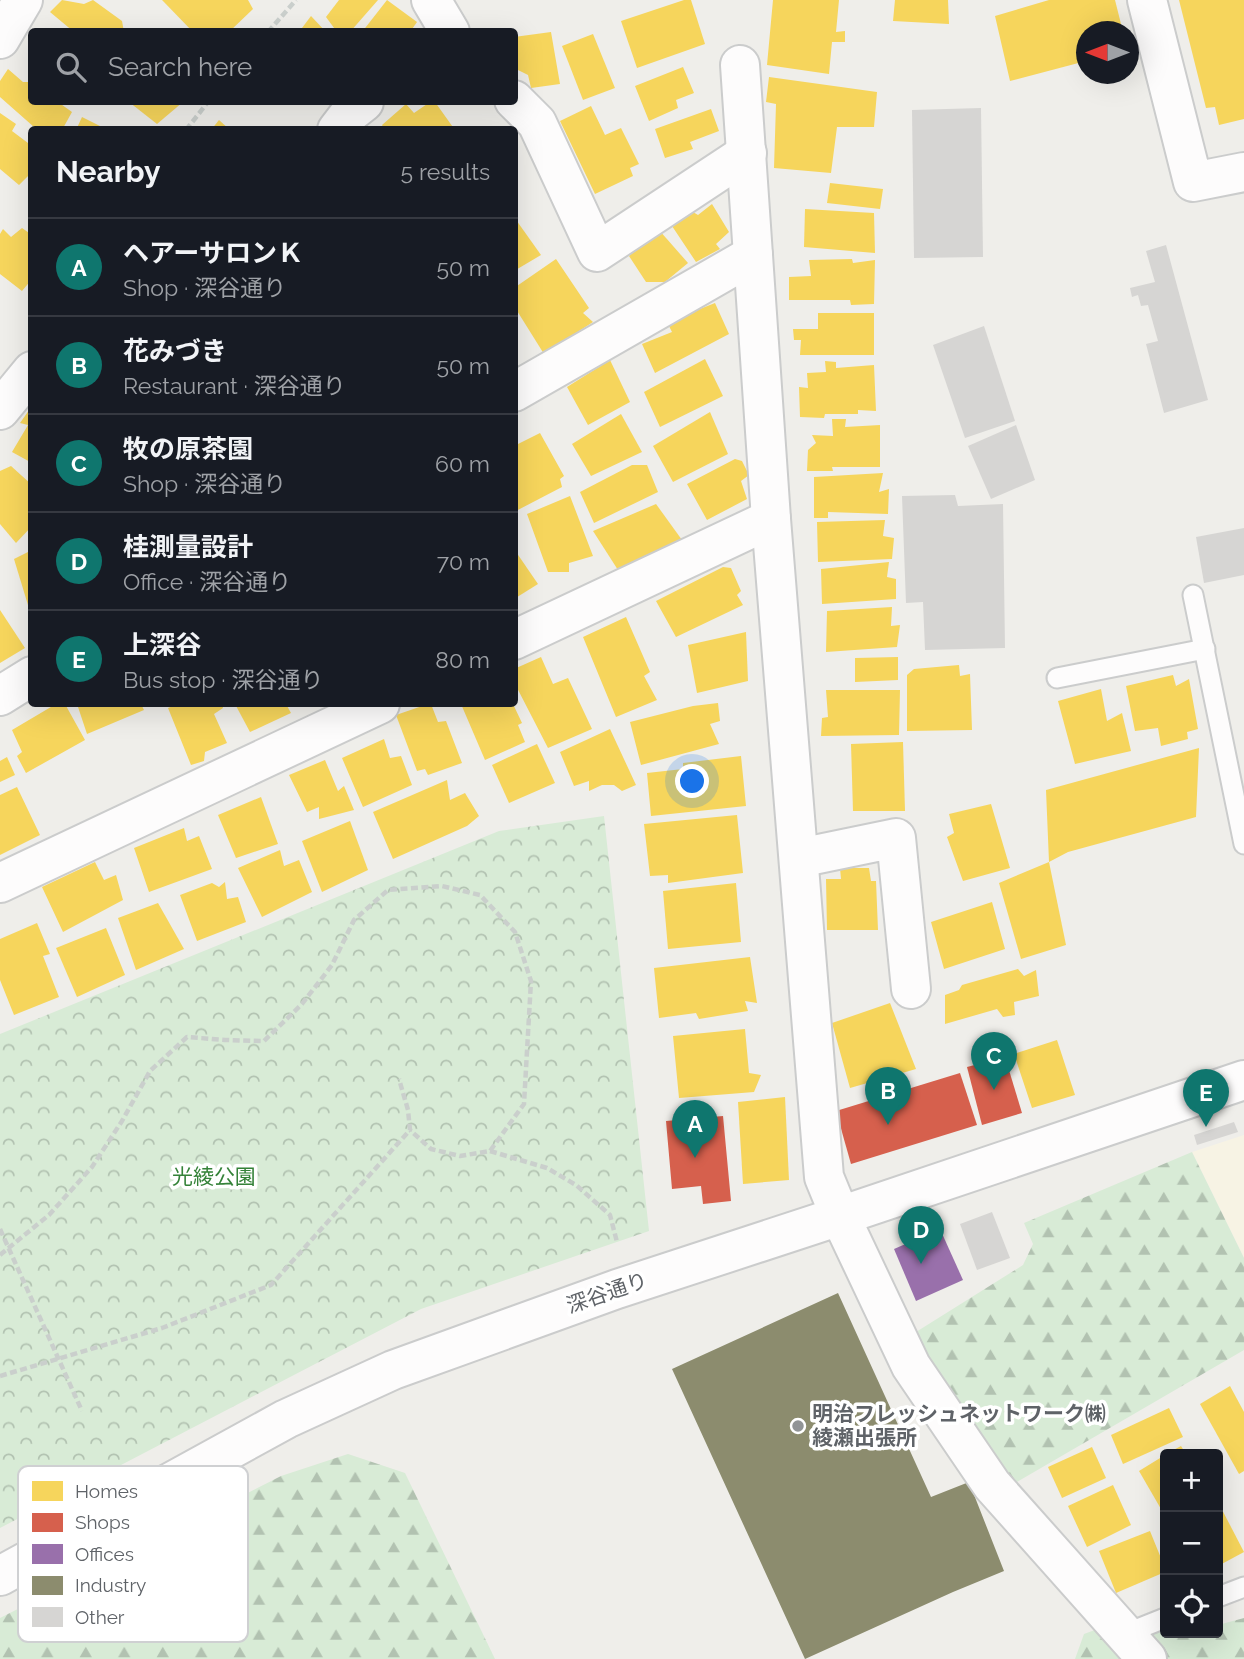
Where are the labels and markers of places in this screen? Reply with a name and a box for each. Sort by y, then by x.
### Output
pin: C [971,1032,1017,1090]
pin: B [865,1067,911,1125]
pin: E [1183,1069,1229,1127]
pin: A [672,1100,718,1158]
pin: D [898,1206,944,1264]
place label: 明治フレッシュネットワーク㈱ 綾瀬出張所 [812,1401,1106,1450]
marker: 明治フレッシュネットワーク㈱ 綾瀬出張所 [790,1418,806,1434]

